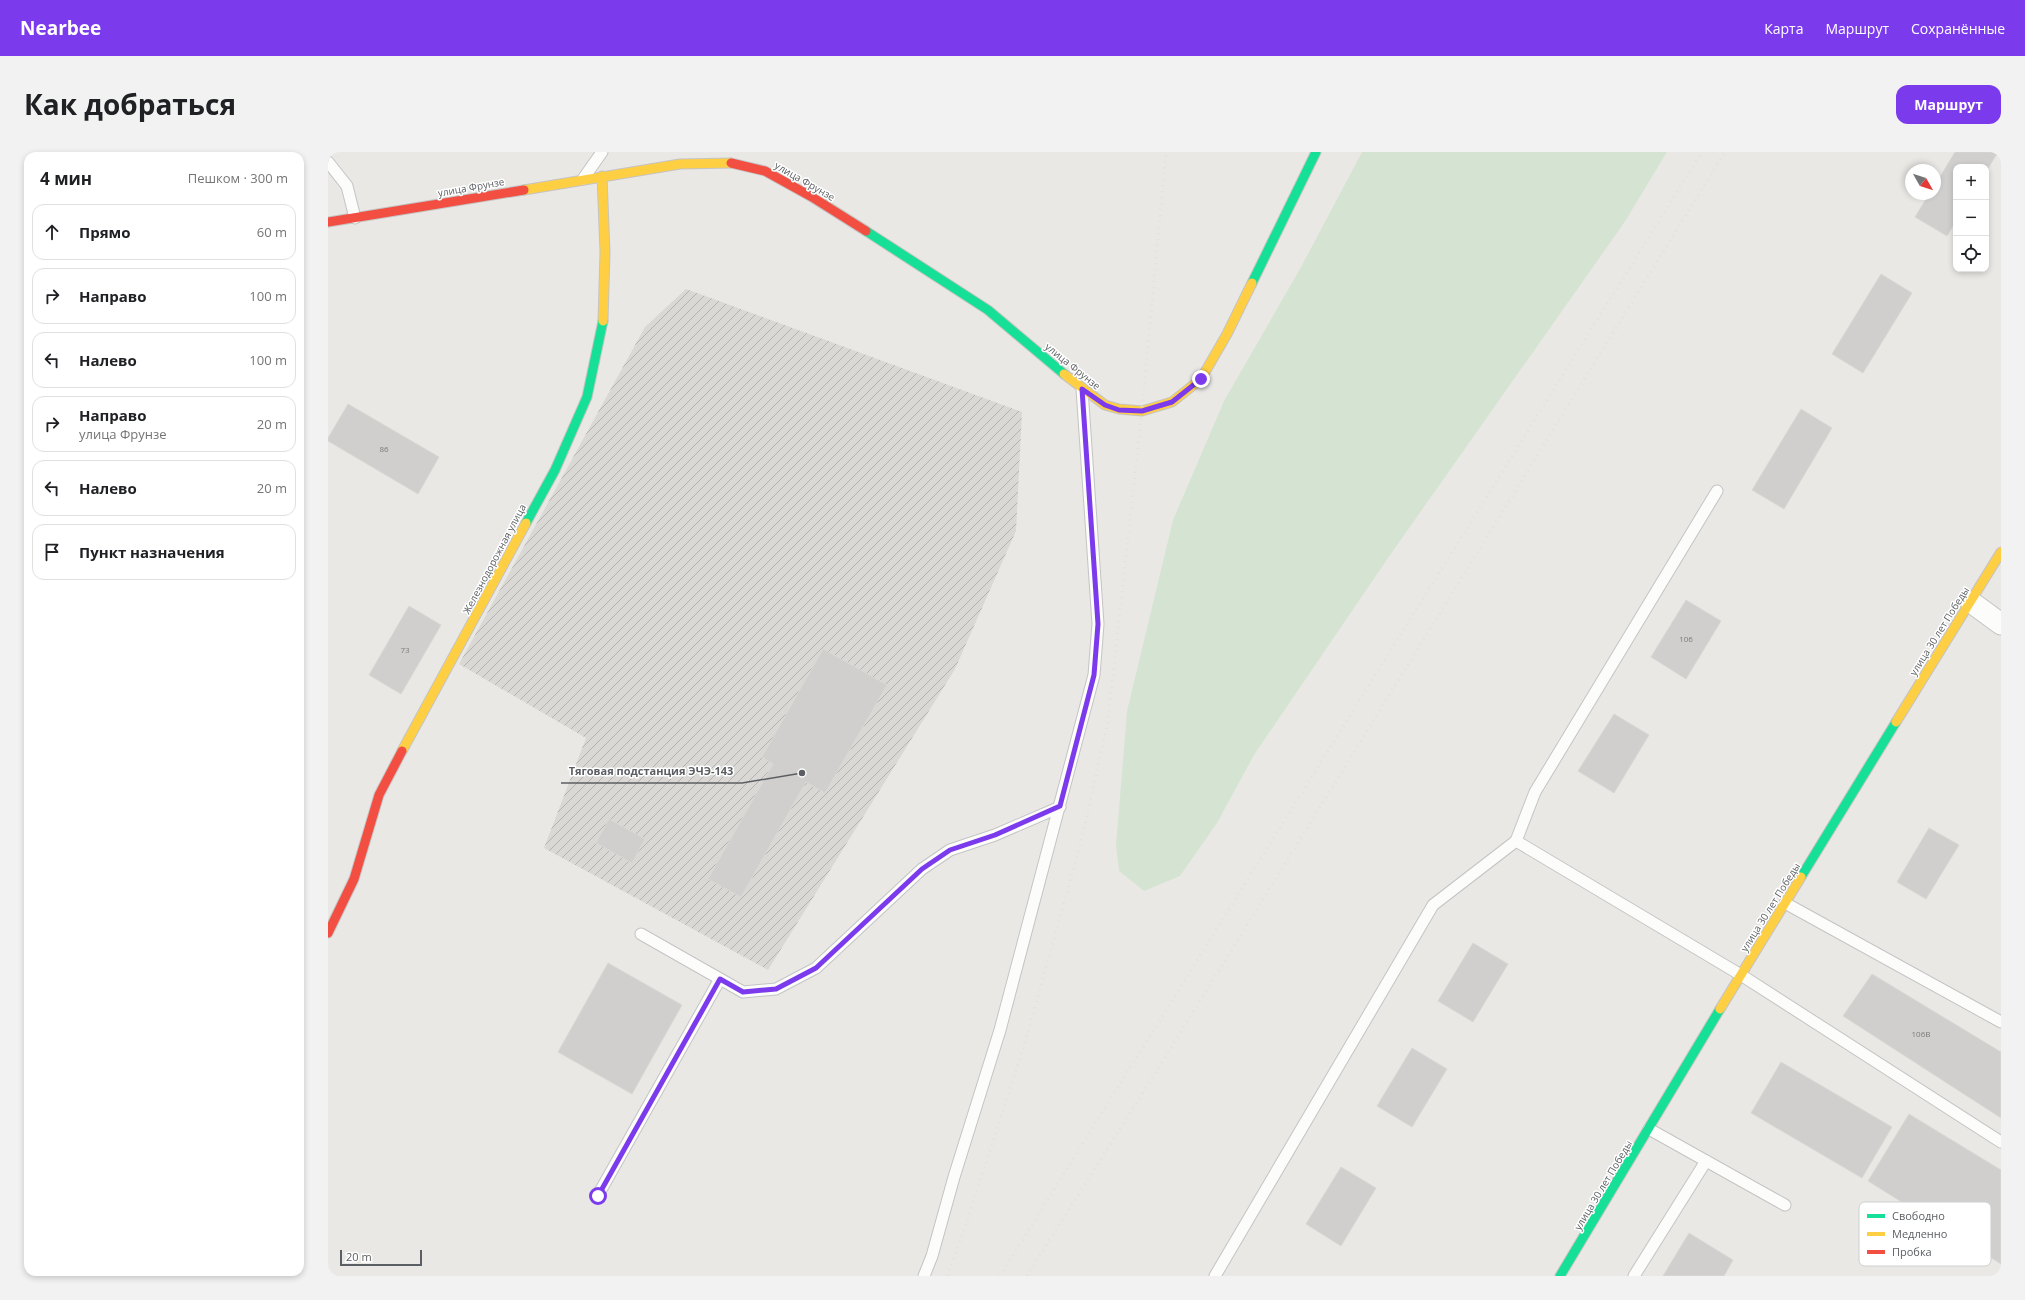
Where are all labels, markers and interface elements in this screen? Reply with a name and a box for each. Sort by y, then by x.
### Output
text: Nearbee [20,15,101,41]
text: Карта [1764,19,1803,38]
text: Маршрут [1825,19,1889,38]
text: Сохранённые [1911,19,2005,38]
text: Как добраться [24,85,236,123]
button: Маршрут [1896,85,2001,124]
street label: улица Фрунзе [772,158,838,204]
north arrow [1905,164,1941,200]
map controls [1953,164,1989,272]
button: + [1953,164,1989,200]
text: 4 мин [40,167,92,190]
text: Пешком · 300 m [188,169,288,187]
street label: улица Фрунзе [437,174,506,200]
button: − [1953,200,1989,236]
icon: ahead [41,221,63,243]
text: Прямо [79,222,131,242]
text: 60 m [257,223,287,241]
button: locate [1953,236,1989,272]
icon: right [41,285,63,307]
text: Направо [79,286,147,306]
text: 100 m [249,287,287,305]
street label: улица Фрунзе [1042,339,1104,393]
icon: left [41,349,63,371]
text: Налево [79,350,137,370]
text: 100 m [249,351,287,369]
route end [1192,370,1210,388]
text: Направо [79,405,147,425]
icon: right [41,413,63,435]
text: 20 m [257,415,287,433]
text: улица Фрунзе [79,425,167,443]
house number: 86 [379,443,389,454]
icon: left [41,477,63,499]
text: Налево [79,478,137,498]
text: 20 m [257,479,287,497]
street label: Железнодорожная улица [459,502,529,616]
icon: arrive [41,541,63,563]
text: Пункт назначения [79,542,225,562]
street label: улица 30 лет Победы [1906,584,1972,678]
house number: 106 [1679,633,1693,644]
house number: 73 [400,644,410,655]
callout: Тяговая подстанция ЭЧЭ-143 [561,760,742,783]
text: Тяговая подстанция ЭЧЭ-143 [569,763,733,778]
street label: улица 30 лет Победы [1737,860,1803,954]
house number: 106В [1912,1028,1930,1039]
street label: улица 30 лет Победы [1571,1137,1635,1233]
route start [589,1187,607,1205]
legend [1859,1202,1991,1266]
text: Свободно [1892,1208,1945,1223]
text: Медленно [1892,1226,1948,1241]
text: Пробка [1892,1244,1932,1259]
scale bar [340,1248,422,1267]
text: 20 m [346,1249,372,1264]

